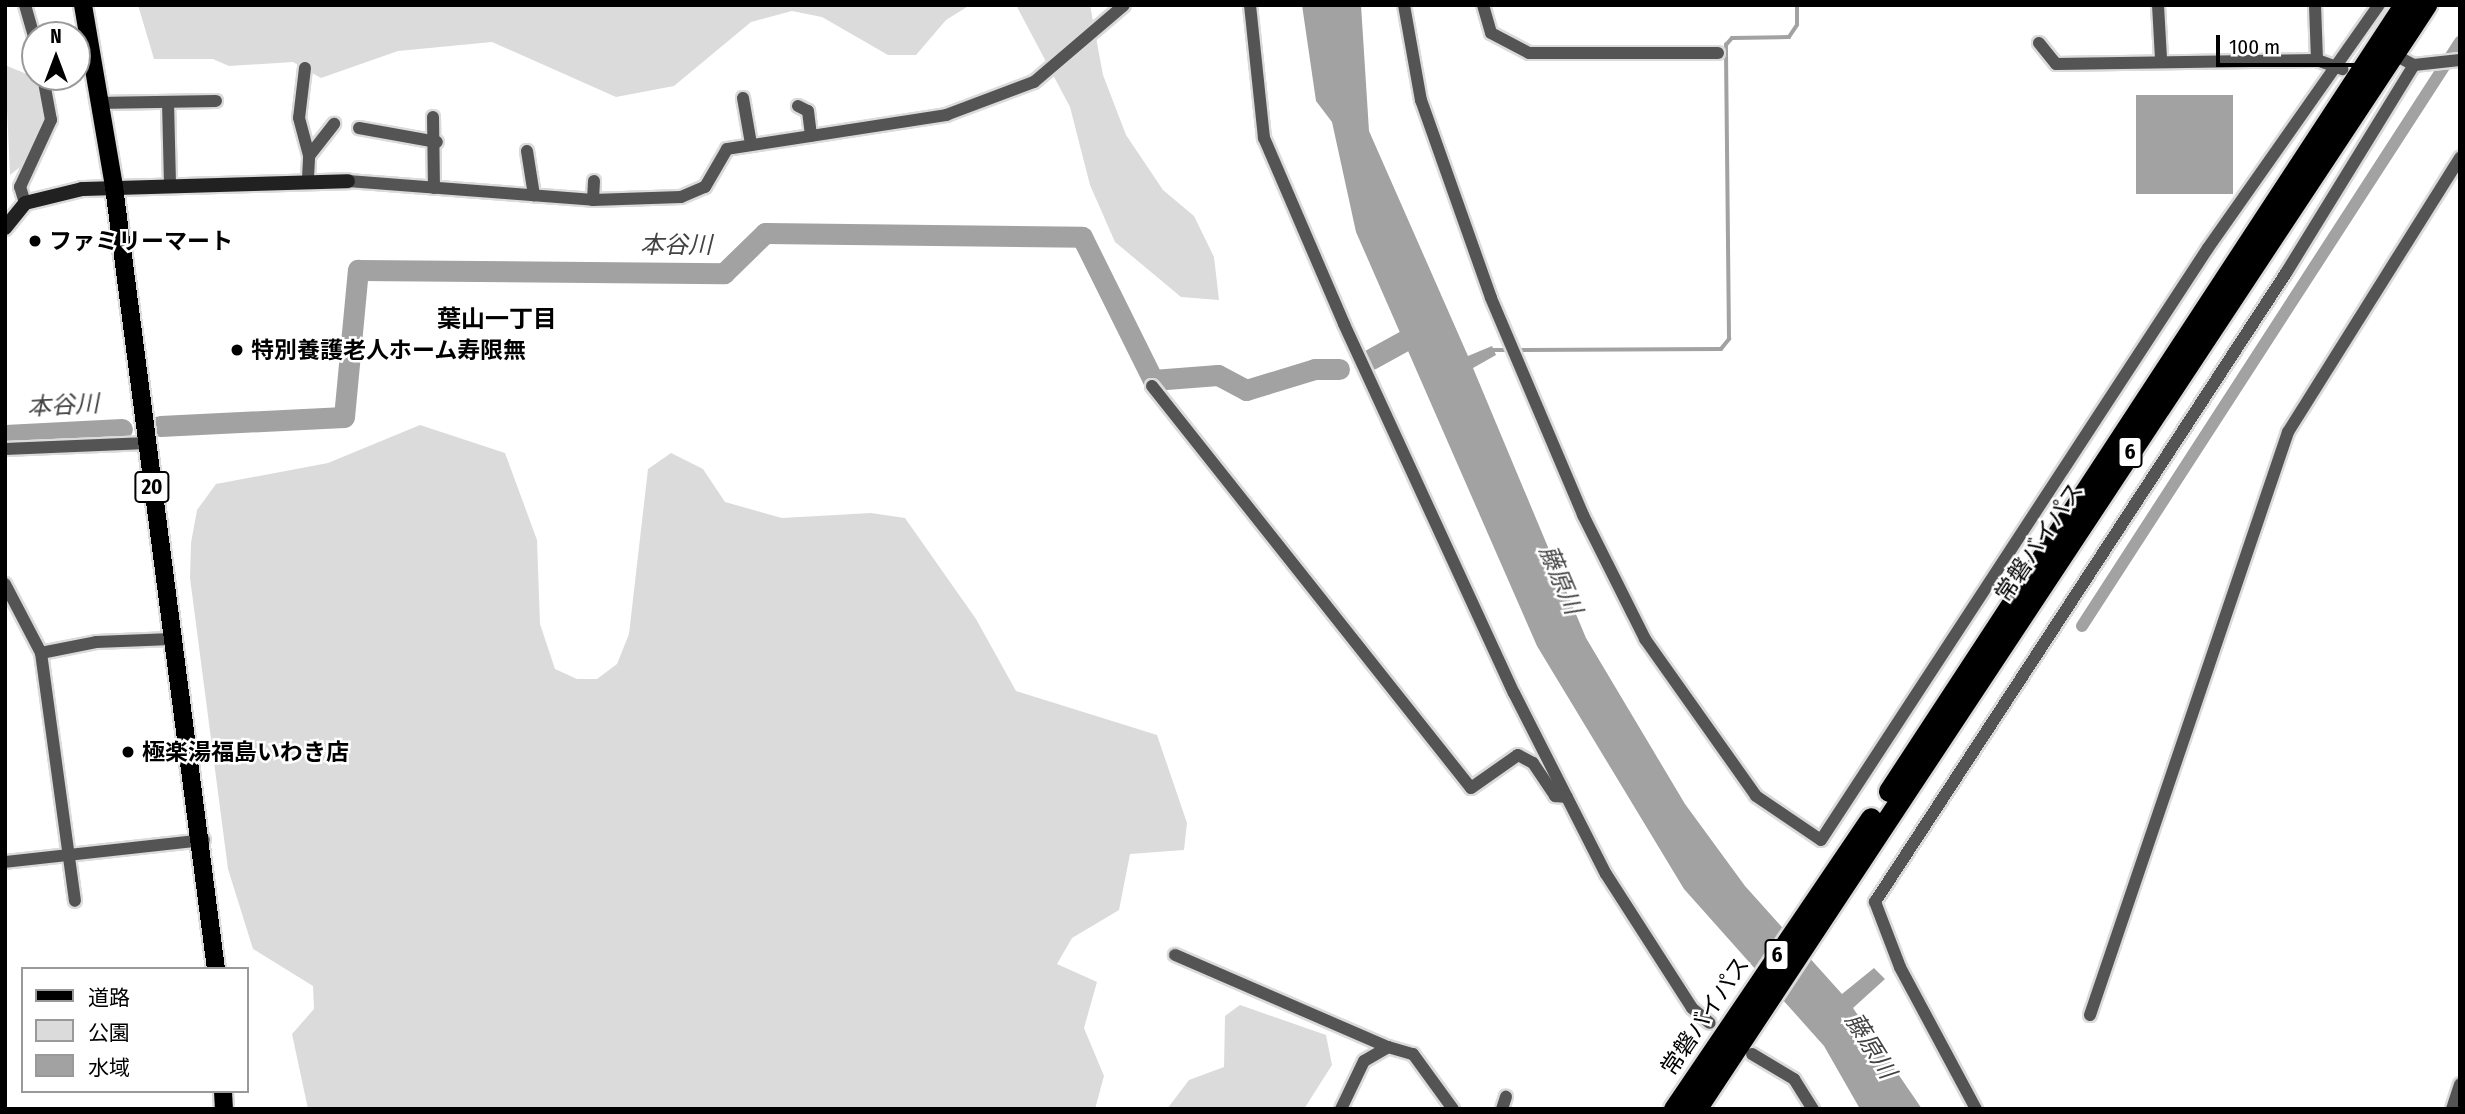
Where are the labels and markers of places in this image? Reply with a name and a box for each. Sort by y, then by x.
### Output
place label: ファミリーマート [49,227,233,255]
marker: ファミリーマート [27,233,43,249]
place label: 特別養護老人ホーム寿限無 [251,336,527,364]
marker: 特別養護老人ホーム寿限無 [229,342,245,358]
place label: 極楽湯福島いわき店 [142,738,349,766]
marker: 極楽湯福島いわき店 [120,744,136,760]

